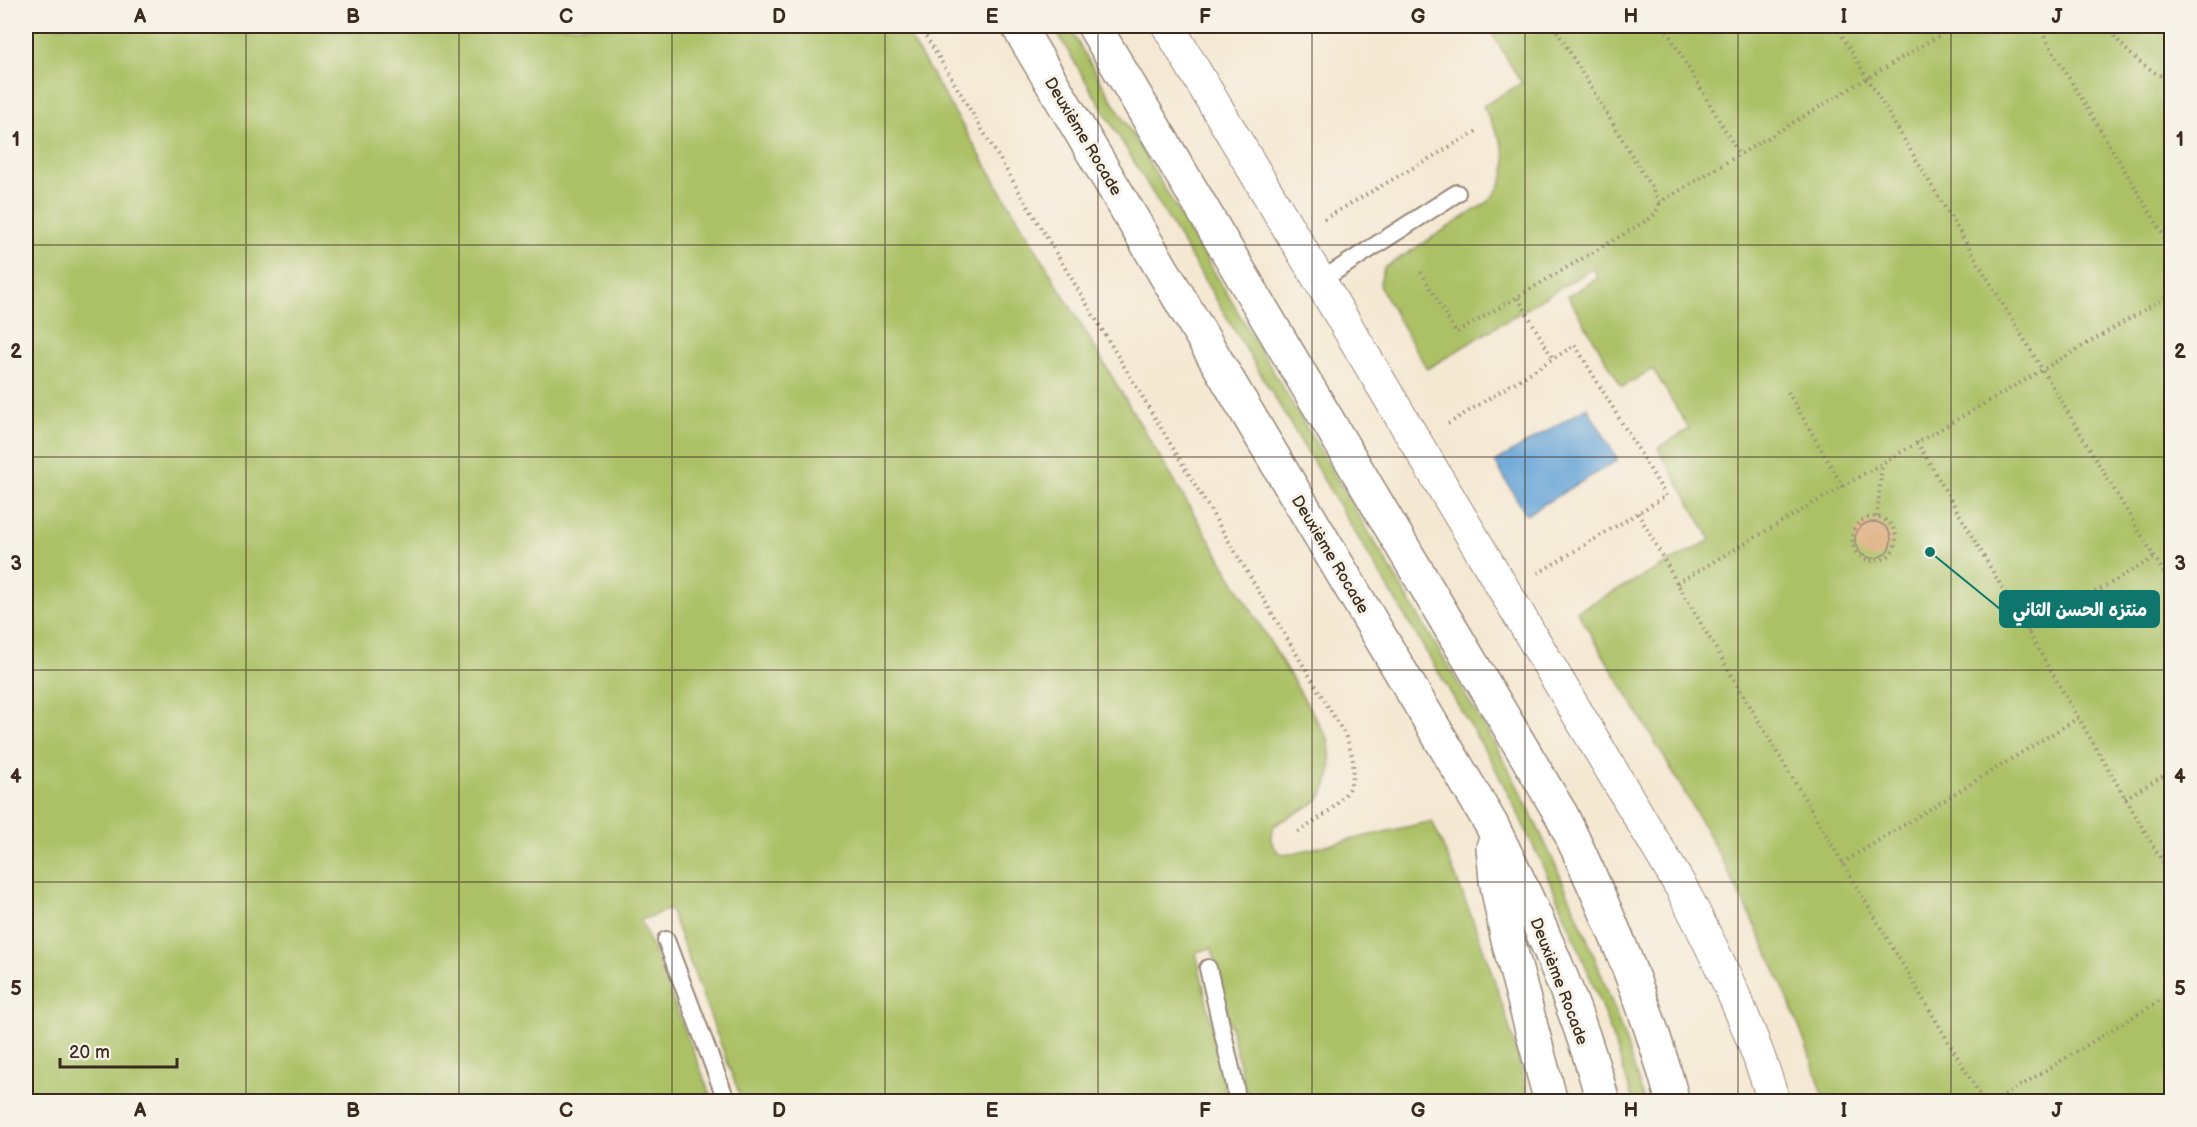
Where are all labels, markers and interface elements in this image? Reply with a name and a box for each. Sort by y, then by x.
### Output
text: A [133,5,147,29]
text: B [346,5,360,29]
text: C [559,5,573,29]
text: D [772,5,786,29]
text: E [986,5,999,29]
text: F [1199,5,1211,29]
text: G [1411,5,1426,29]
text: H [1624,5,1638,29]
text: I [1841,5,1847,29]
text: J [2052,5,2064,29]
street label: Deuxième Rocade [1040,74,1126,200]
text: 1 [12,128,20,152]
text: 1 [2176,128,2184,152]
text: 2 [10,340,22,364]
text: 2 [2174,340,2186,364]
street label: Deuxième Rocade [1287,492,1373,618]
text: 3 [10,552,22,576]
text: 3 [2174,552,2186,576]
callout: منتزه الحسن الثاني [2000,591,2159,627]
text: منتزه الحسن الثاني [2013,600,2147,626]
text: 4 [10,765,22,789]
text: 4 [2174,765,2186,789]
street label: Deuxième Rocade [1526,915,1592,1048]
text: 5 [10,977,22,1001]
text: 5 [2174,977,2186,1001]
scale bar [60,1031,177,1069]
text: 20 m [69,1042,110,1063]
text: A [133,1099,147,1123]
text: B [346,1099,360,1123]
text: C [559,1099,573,1123]
text: D [772,1099,786,1123]
text: E [986,1099,999,1123]
text: F [1199,1099,1211,1123]
text: G [1411,1099,1426,1123]
text: H [1624,1099,1638,1123]
text: I [1841,1099,1847,1123]
text: J [2052,1099,2064,1123]

